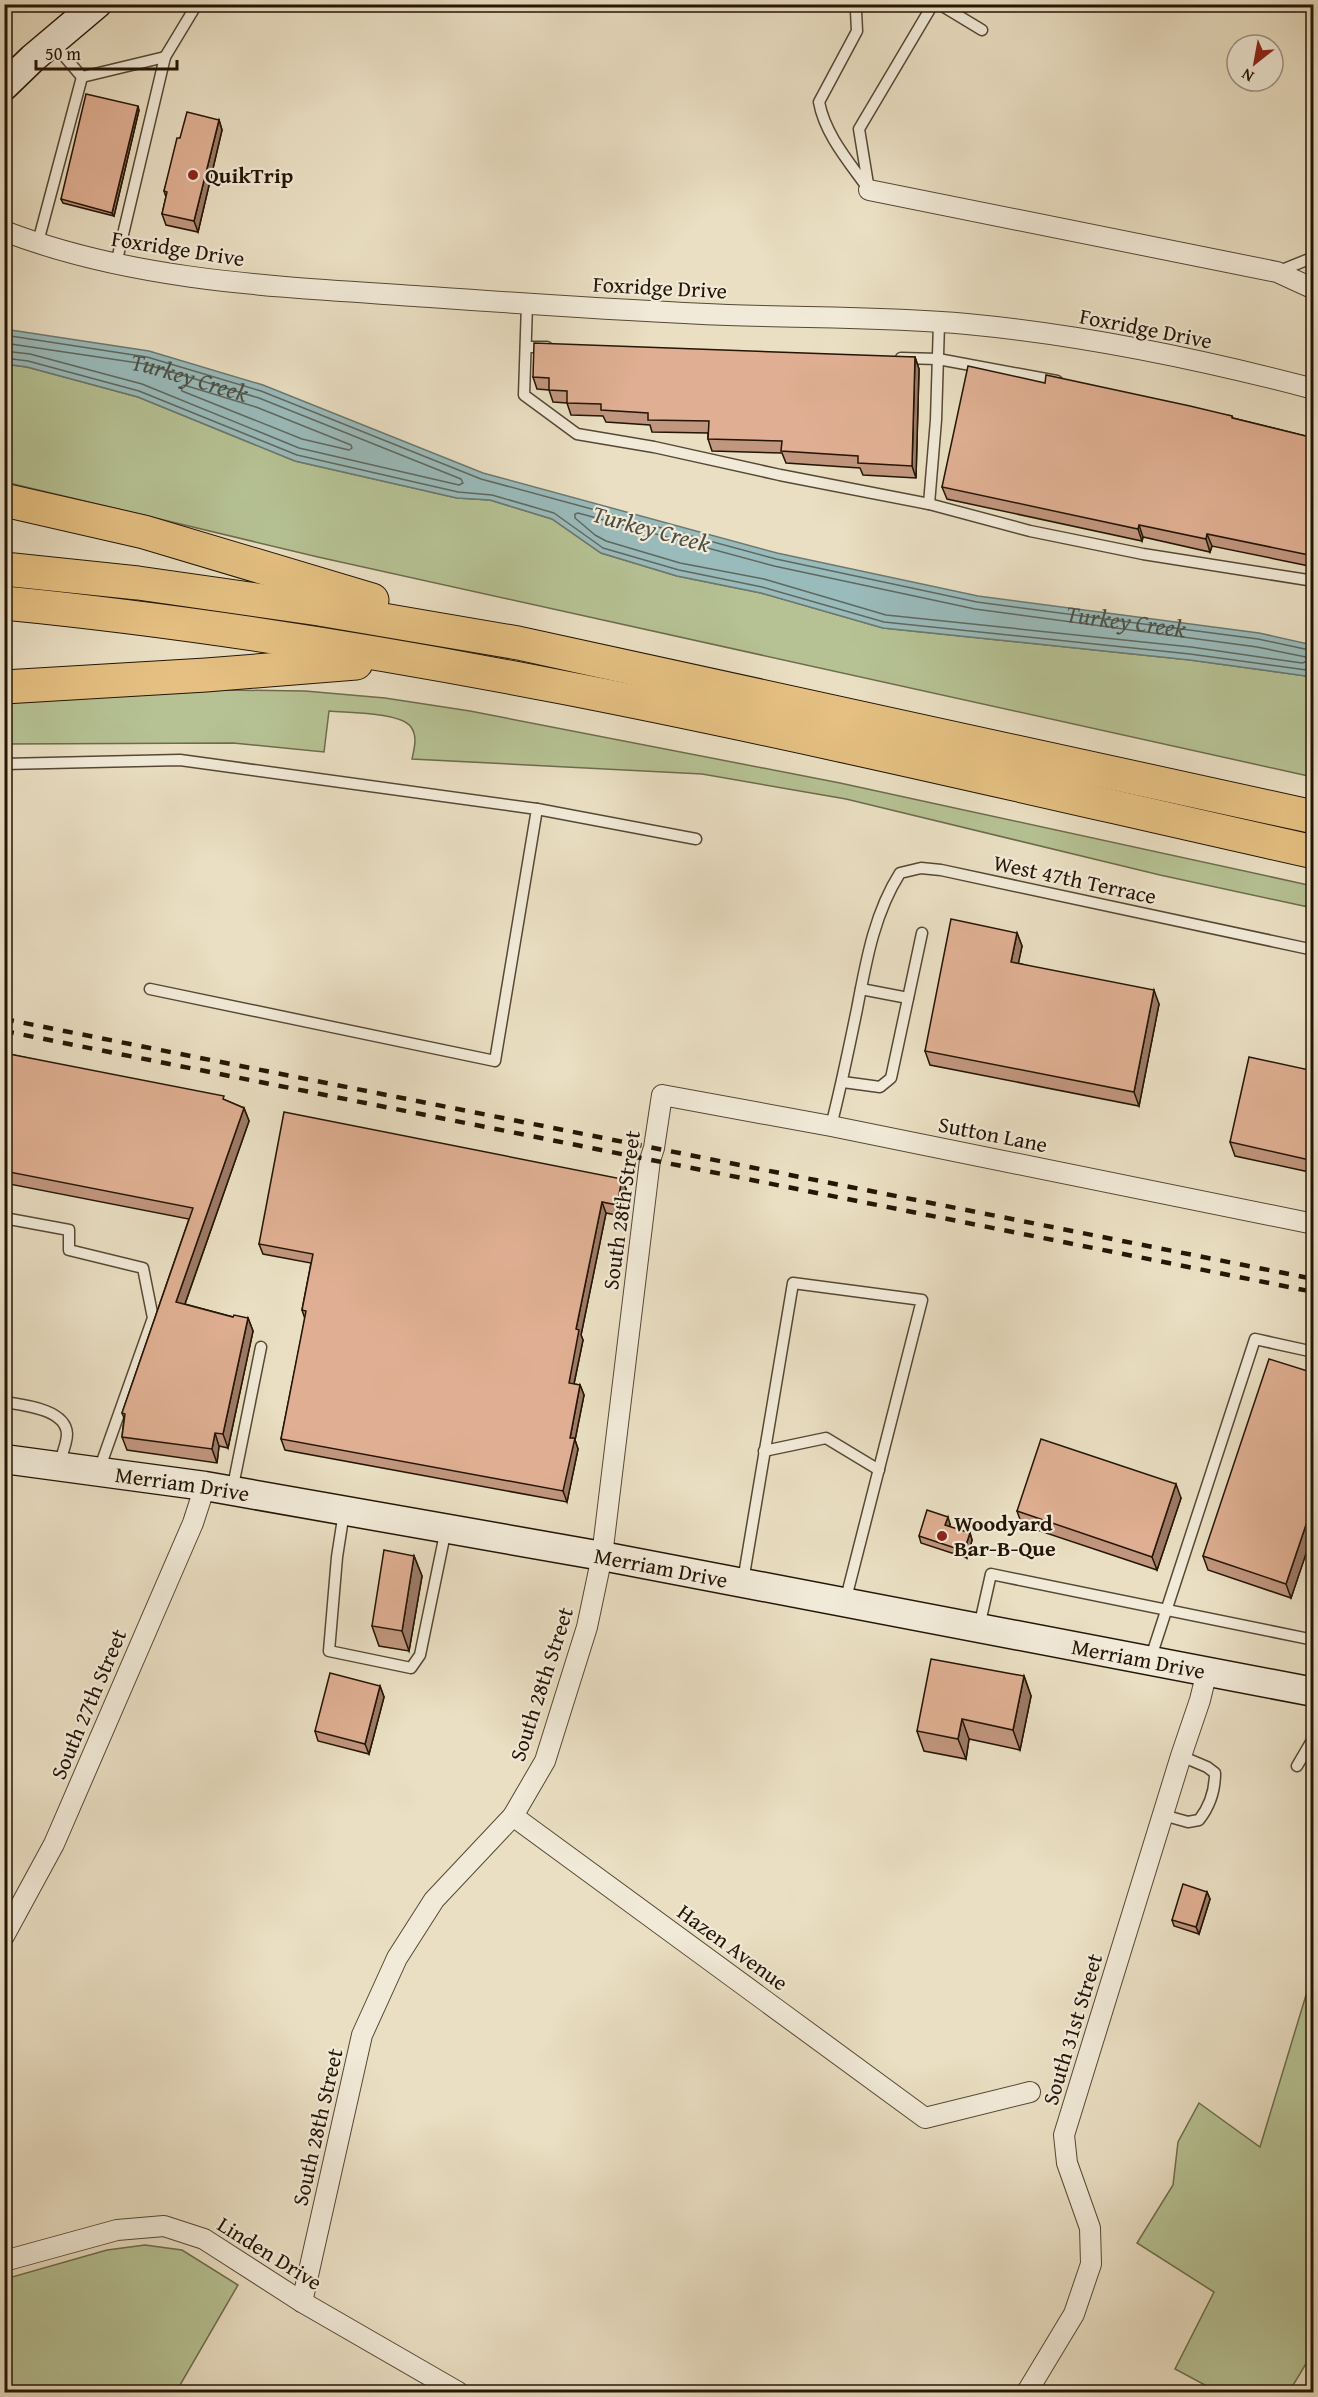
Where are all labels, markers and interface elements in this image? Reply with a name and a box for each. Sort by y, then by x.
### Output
scale bar [36,33,177,71]
north arrow [1225,33,1285,93]
text: 50 m [45,40,81,67]
text: N [1236,63,1258,89]
place label: QuikTrip [205,159,293,191]
marker: QuikTrip [186,168,200,182]
street label: Foxridge Drive [109,222,247,274]
street label: Foxridge Drive [592,268,728,306]
street label: Foxridge Drive [1077,299,1215,357]
water label: Turkey Creek [129,344,253,411]
water label: Turkey Creek [588,496,714,561]
water label: Turkey Creek [1064,596,1188,646]
street label: West 47th Terrace [991,846,1159,912]
street label: Sutton Lane [936,1108,1050,1160]
street label: South 28th Street [594,1128,648,1292]
street label: Merriam Drive [113,1458,252,1510]
place label: Woodyard Bar-B-Que [954,1507,1056,1564]
marker: Woodyard Bar-B-Que [935,1529,949,1543]
street label: Merriam Drive [592,1539,730,1596]
street label: South 28th Street [501,1602,581,1765]
street label: South 27th Street [42,1624,134,1784]
street label: Merriam Drive [1069,1630,1208,1687]
street label: Hazen Avenue [671,1896,795,1998]
street label: South 31st Street [1034,1949,1110,2109]
street label: South 28th Street [283,2045,351,2209]
street label: Linden Drive [212,2208,328,2298]

